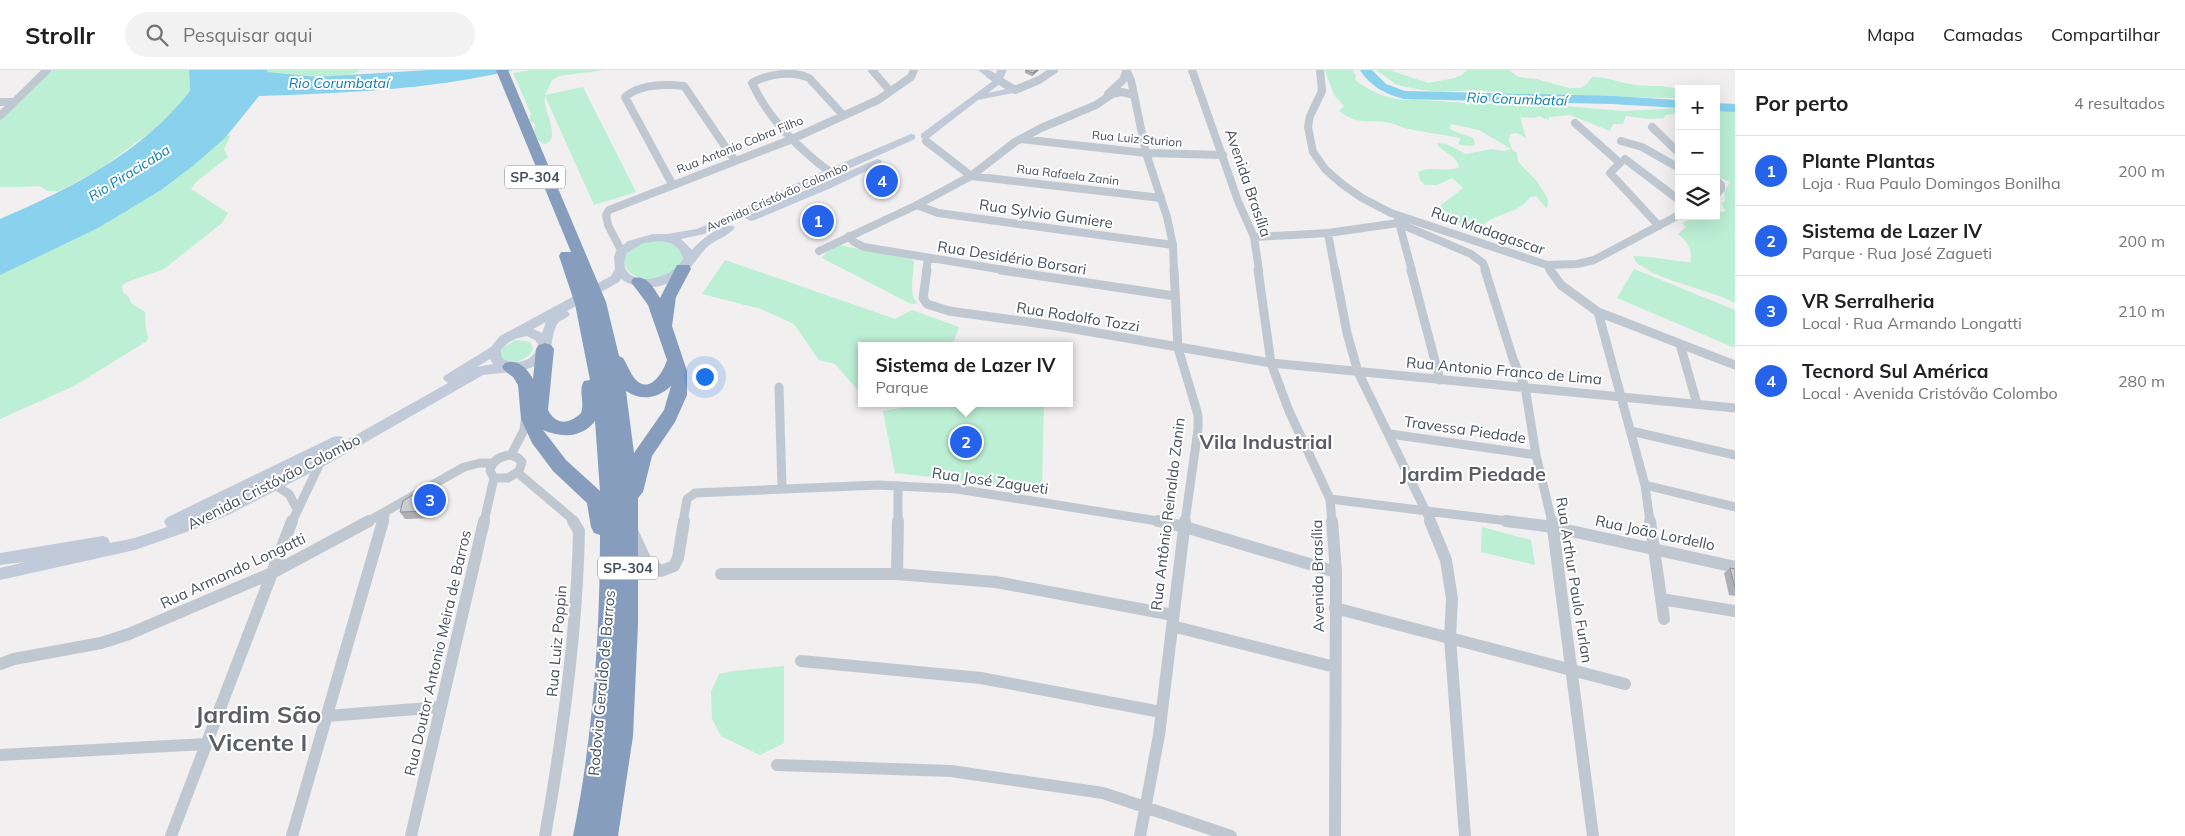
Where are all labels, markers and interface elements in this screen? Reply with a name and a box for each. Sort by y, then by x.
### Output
search box [125,12,475,57]
text: Strollr [25,20,95,50]
icon: search [143,21,171,49]
text: Pesquisar aqui [183,23,312,47]
text: Mapa [1867,23,1915,46]
text: Camadas [1943,23,2023,46]
text: Compartilhar [2051,23,2160,46]
water label: Rio Corumbataí [289,74,392,92]
map controls [1675,85,1720,220]
button: + [1675,85,1720,130]
water label: Rio Corumbataí [1466,88,1570,110]
text: Por perto [1755,90,1849,116]
text: 4 resultados [2074,93,2165,113]
street label: Rua Antonio Cobra Filho [674,112,805,177]
street label: Avenida Brasília [1221,126,1276,239]
street label: Rua Luiz Sturion [1091,127,1183,150]
button: − [1675,130,1720,175]
water label: Rio Piracicaba [85,141,173,205]
text: Plante Plantas [1802,149,1935,173]
street label: Avenida Cristóvão Colombo [704,158,850,235]
street label: Rua Rafaela Zanin [1016,161,1120,188]
text: 1 [1766,161,1776,181]
text: 200 m [2118,161,2165,181]
pin: 4 [866,162,898,200]
road number: SP-304 [505,165,565,188]
text: Loja · Rua Paulo Domingos Bonilha [1802,173,2061,193]
button: layers [1675,175,1720,220]
street label: Rua Sylvio Gumiere [978,195,1114,232]
pin: 1 [802,202,834,240]
street label: Rua Madagascar [1429,202,1548,259]
text: Sistema de Lazer IV [1802,219,1982,243]
text: 2 [1766,231,1776,251]
text: 200 m [2118,231,2165,251]
street label: Rua Desidério Borsari [936,236,1088,279]
text: Parque · Rua José Zagueti [1802,243,1992,263]
text: VR Serralheria [1802,289,1935,313]
street label: Rua Rodolfo Tozzi [1015,297,1141,336]
text: 3 [1766,301,1776,321]
text: 210 m [2118,301,2165,321]
text: Local · Rua Armando Longatti [1802,313,2022,333]
popup [858,342,1073,407]
street label: Rua Antonio Franco de Lima [1405,352,1603,389]
text: Sistema de Lazer IV [875,353,1056,377]
text: Tecnord Sul América [1802,359,1989,383]
your location [692,364,718,390]
text: 4 [1766,371,1776,391]
text: 280 m [2118,371,2165,391]
text: Parque [875,377,928,397]
text: Local · Avenida Cristóvão Colombo [1802,383,2058,403]
street label: Travessa Piedade [1403,412,1527,447]
street label: Rua Antônio Reinaldo Zanin [1146,416,1189,611]
pin: 2 [950,423,982,461]
district label: Vila Industrial [1199,429,1333,454]
street label: Avenida Cristóvão Colombo [184,430,364,534]
district label: Jardim Piedade [1400,461,1546,486]
street label: Rua José Zagueti [931,463,1050,498]
pin: 3 [414,481,446,519]
street label: Rua Arthur Paulo Furlan [1552,496,1597,664]
street label: Rua João Lordello [1594,511,1717,554]
street label: Avenida Brasília [1307,519,1328,633]
street label: Rua Doutor Antonio Meira de Barros [400,528,475,778]
street label: Rua Armando Longatti [157,529,309,613]
road number: SP-304 [598,556,658,579]
street label: Rua Luiz Poppin [542,584,571,698]
street label: Rodovia Geraldo de Barros [584,589,619,777]
district label: Jardim São Vicente I [195,699,321,757]

